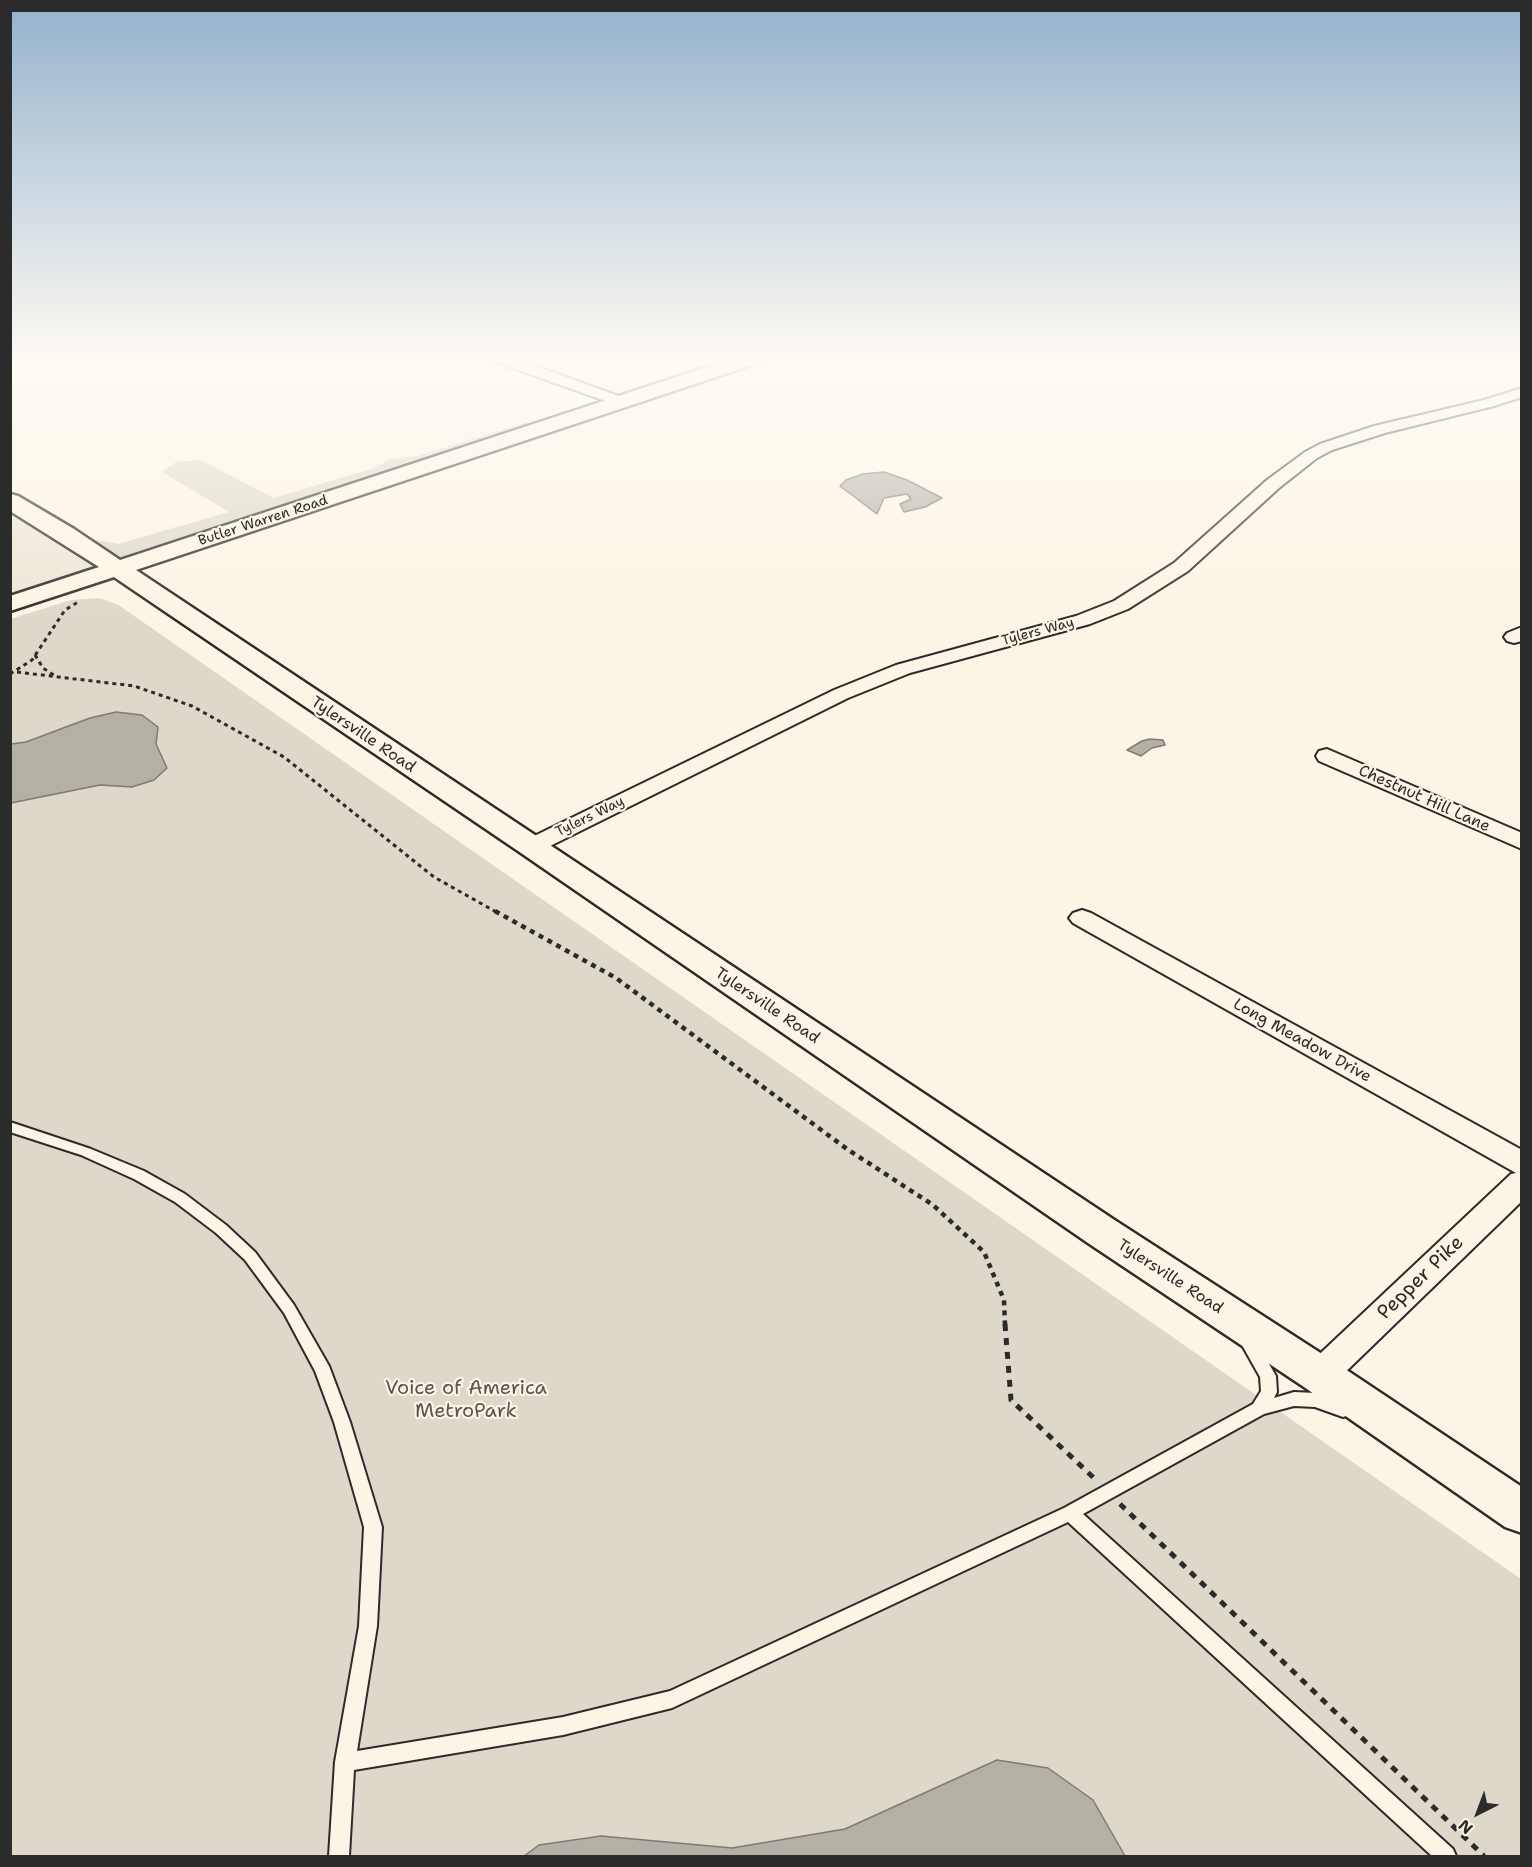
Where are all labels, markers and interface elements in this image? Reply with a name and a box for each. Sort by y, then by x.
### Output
street label: Butler Warren Road [196,492,330,550]
street label: Tylers Way [1000,614,1076,650]
street label: Tylersville Road [307,693,419,777]
street label: Chestnut Hill Lane [1355,761,1493,837]
street label: Tylers Way [553,793,627,841]
street label: Tylersville Road [711,964,823,1048]
street label: Long Meadow Drive [1230,995,1374,1087]
street label: Pepper Pike [1373,1231,1469,1325]
street label: Tylersville Road [1113,1236,1227,1318]
park label: Voice of America MetroPark [385,1377,547,1424]
north arrow [1448,1783,1508,1843]
text: N [1454,1815,1477,1839]

